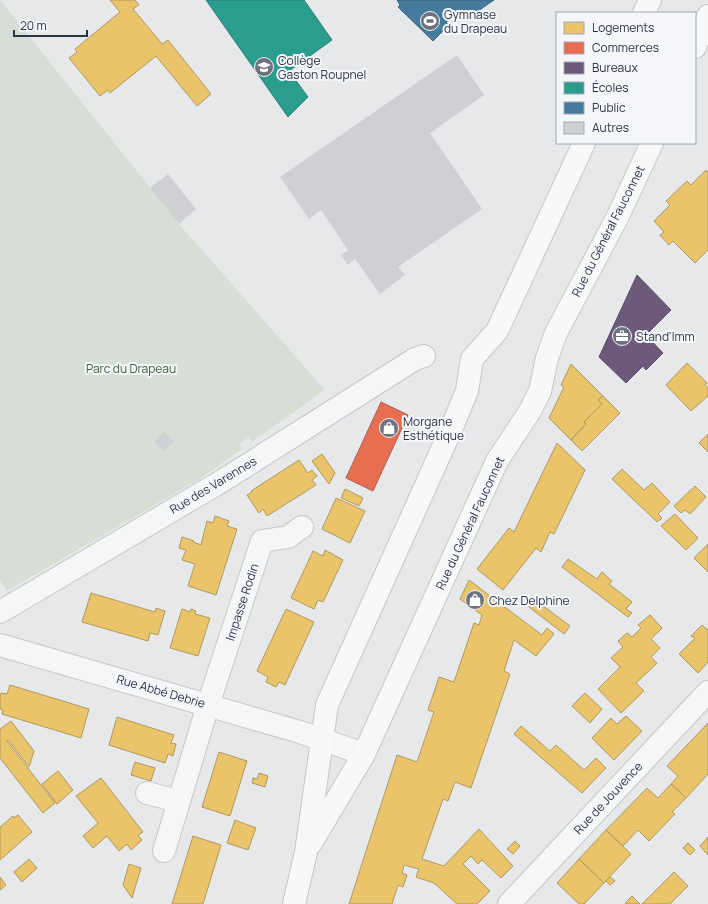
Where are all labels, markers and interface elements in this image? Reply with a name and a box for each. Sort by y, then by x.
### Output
place label: Gymnase du Drapeau [444,6,507,37]
sports icon: Gymnase du Drapeau [419,10,441,32]
scale bar [14,12,87,38]
legend [556,12,696,144]
text: 20 m [20,17,47,34]
text: Logements [592,19,654,36]
text: Commerces [592,39,659,56]
place label: Collège Gaston Roupnel [278,52,366,83]
school or university icon: Collège Gaston Roupnel [253,56,275,78]
text: Bureaux [592,59,638,76]
text: Écoles [592,79,629,96]
text: Public [592,99,626,116]
text: Autres [592,119,629,136]
street label: Rue du Général Fauconnet [567,162,649,300]
office icon: Stand'Imm [611,325,633,347]
place label: Stand'Imm [636,328,695,345]
park label: Parc du Drapeau [86,360,176,377]
place label: Morgane Esthétique [403,413,464,444]
shop icon: Morgane Esthétique [378,417,400,439]
street label: Rue des Varennes [166,452,260,518]
street label: Rue du Général Fauconnet [432,453,508,592]
street label: Impasse Rodin [221,561,263,643]
shop icon: Chez Delphine [464,589,486,611]
place label: Chez Delphine [489,592,570,609]
street label: Rue Abbé Debrie [115,670,207,712]
street label: Rue de Jouvence [570,758,646,838]

